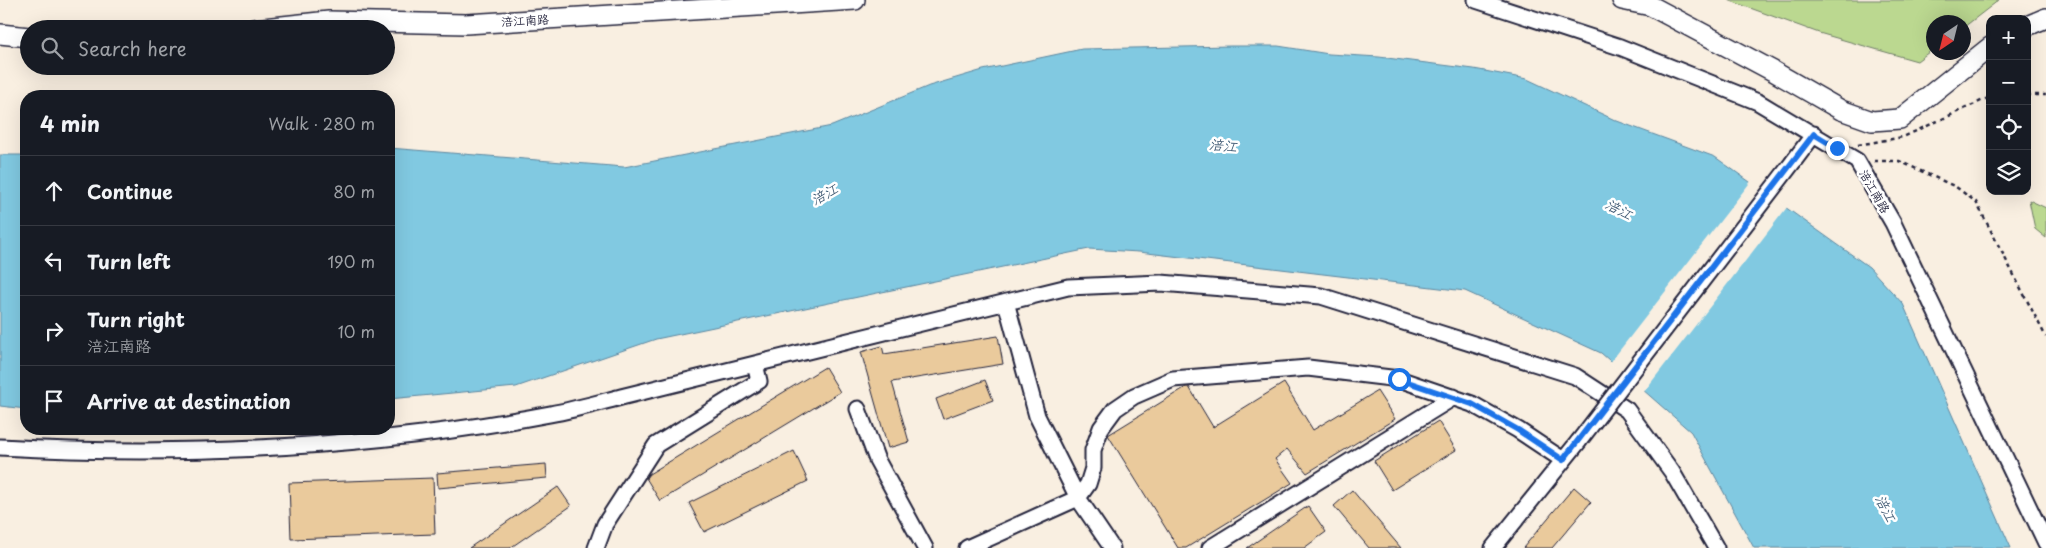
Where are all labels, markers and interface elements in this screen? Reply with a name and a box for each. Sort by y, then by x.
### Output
street label: 涪江南路 [501,10,549,30]
north arrow [1926,15,1971,60]
map controls [1986,15,2031,195]
button: + [1986,15,2031,60]
search box [20,20,395,75]
icon: search [38,34,66,62]
text: Search here [78,34,187,62]
button: − [1986,60,2031,105]
button: locate [1986,105,2031,150]
text: 4 min [40,107,100,139]
text: Walk · 280 m [268,111,375,135]
water label: 涪江 [1208,133,1239,157]
route end [1826,137,1849,160]
button: layers [1986,150,2031,195]
street label: 涪江南路 [1855,166,1895,216]
icon: ahead [40,177,68,205]
text: Continue [87,177,173,205]
water label: 涪江 [807,178,842,210]
text: 80 m [333,179,375,203]
water label: 涪江 [1602,193,1637,225]
icon: left [40,247,68,275]
text: Turn left [87,247,171,275]
text: 190 m [327,249,375,273]
text: Turn right [87,305,185,333]
icon: right [40,317,68,345]
text: 10 m [338,319,375,343]
text: 涪江南路 [87,333,151,357]
route start [1388,368,1411,391]
icon: arrive [40,387,68,415]
text: Arrive at destination [87,387,291,415]
water label: 涪江 [1870,491,1902,526]

